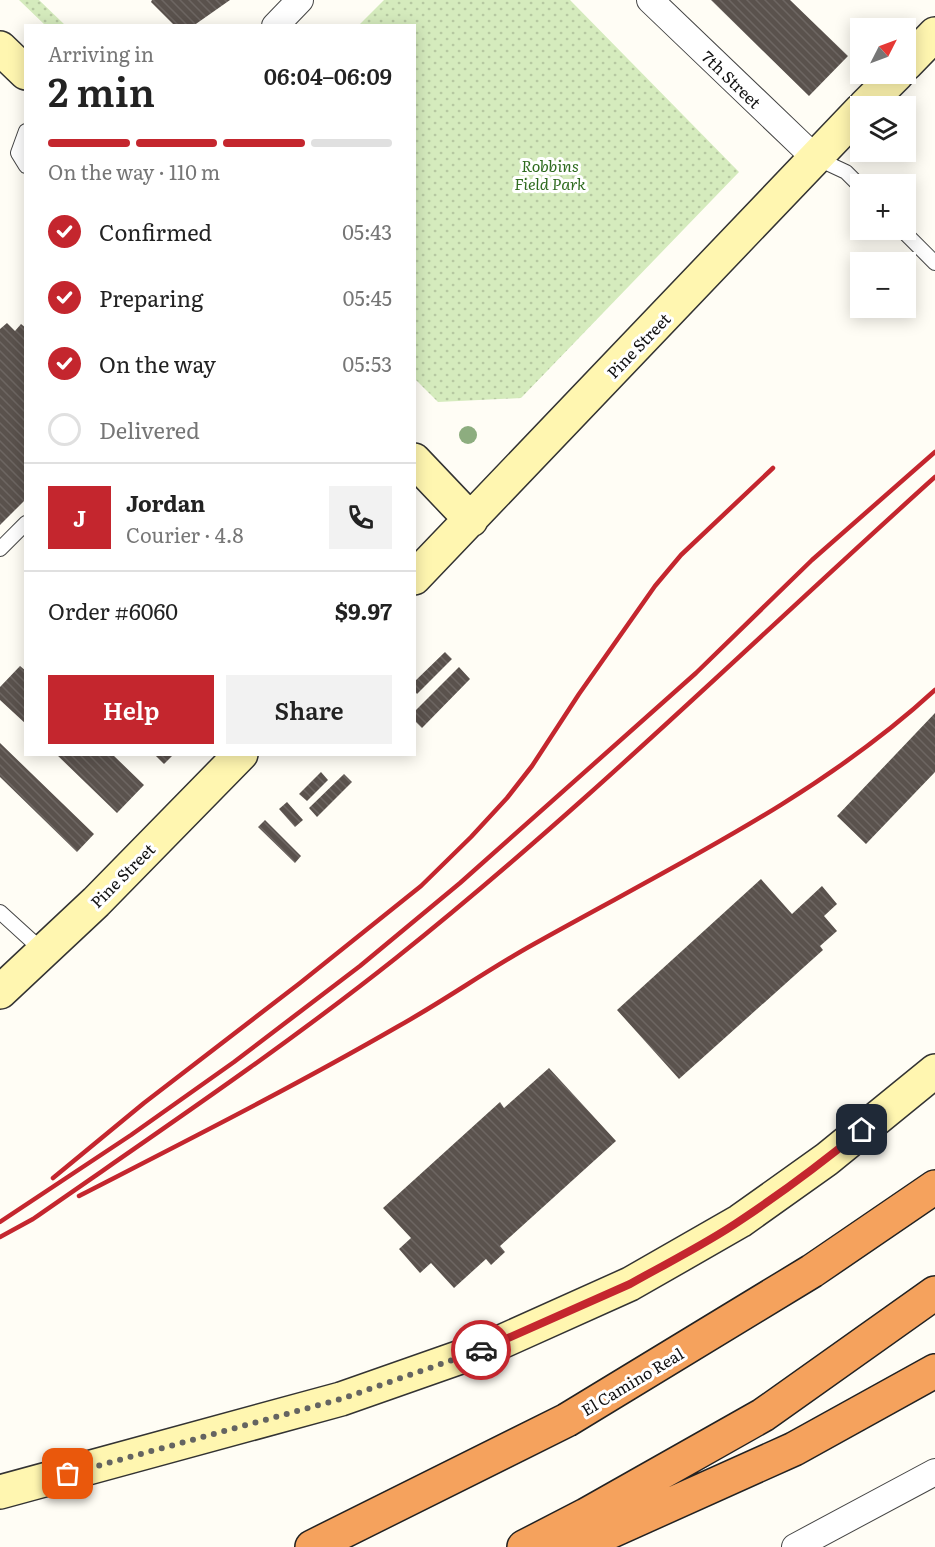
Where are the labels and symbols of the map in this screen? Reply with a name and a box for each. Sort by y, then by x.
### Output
north arrow [850,18,916,84]
street label: 7th Street [697,45,767,114]
park label: Robbins Field Park [514,153,586,195]
street label: Pine Street [601,307,676,383]
street label: Pine Street [84,837,160,913]
pin [836,1104,887,1155]
courier [451,1320,511,1380]
street label: El Camino Real [576,1341,688,1421]
pin [42,1448,93,1499]

